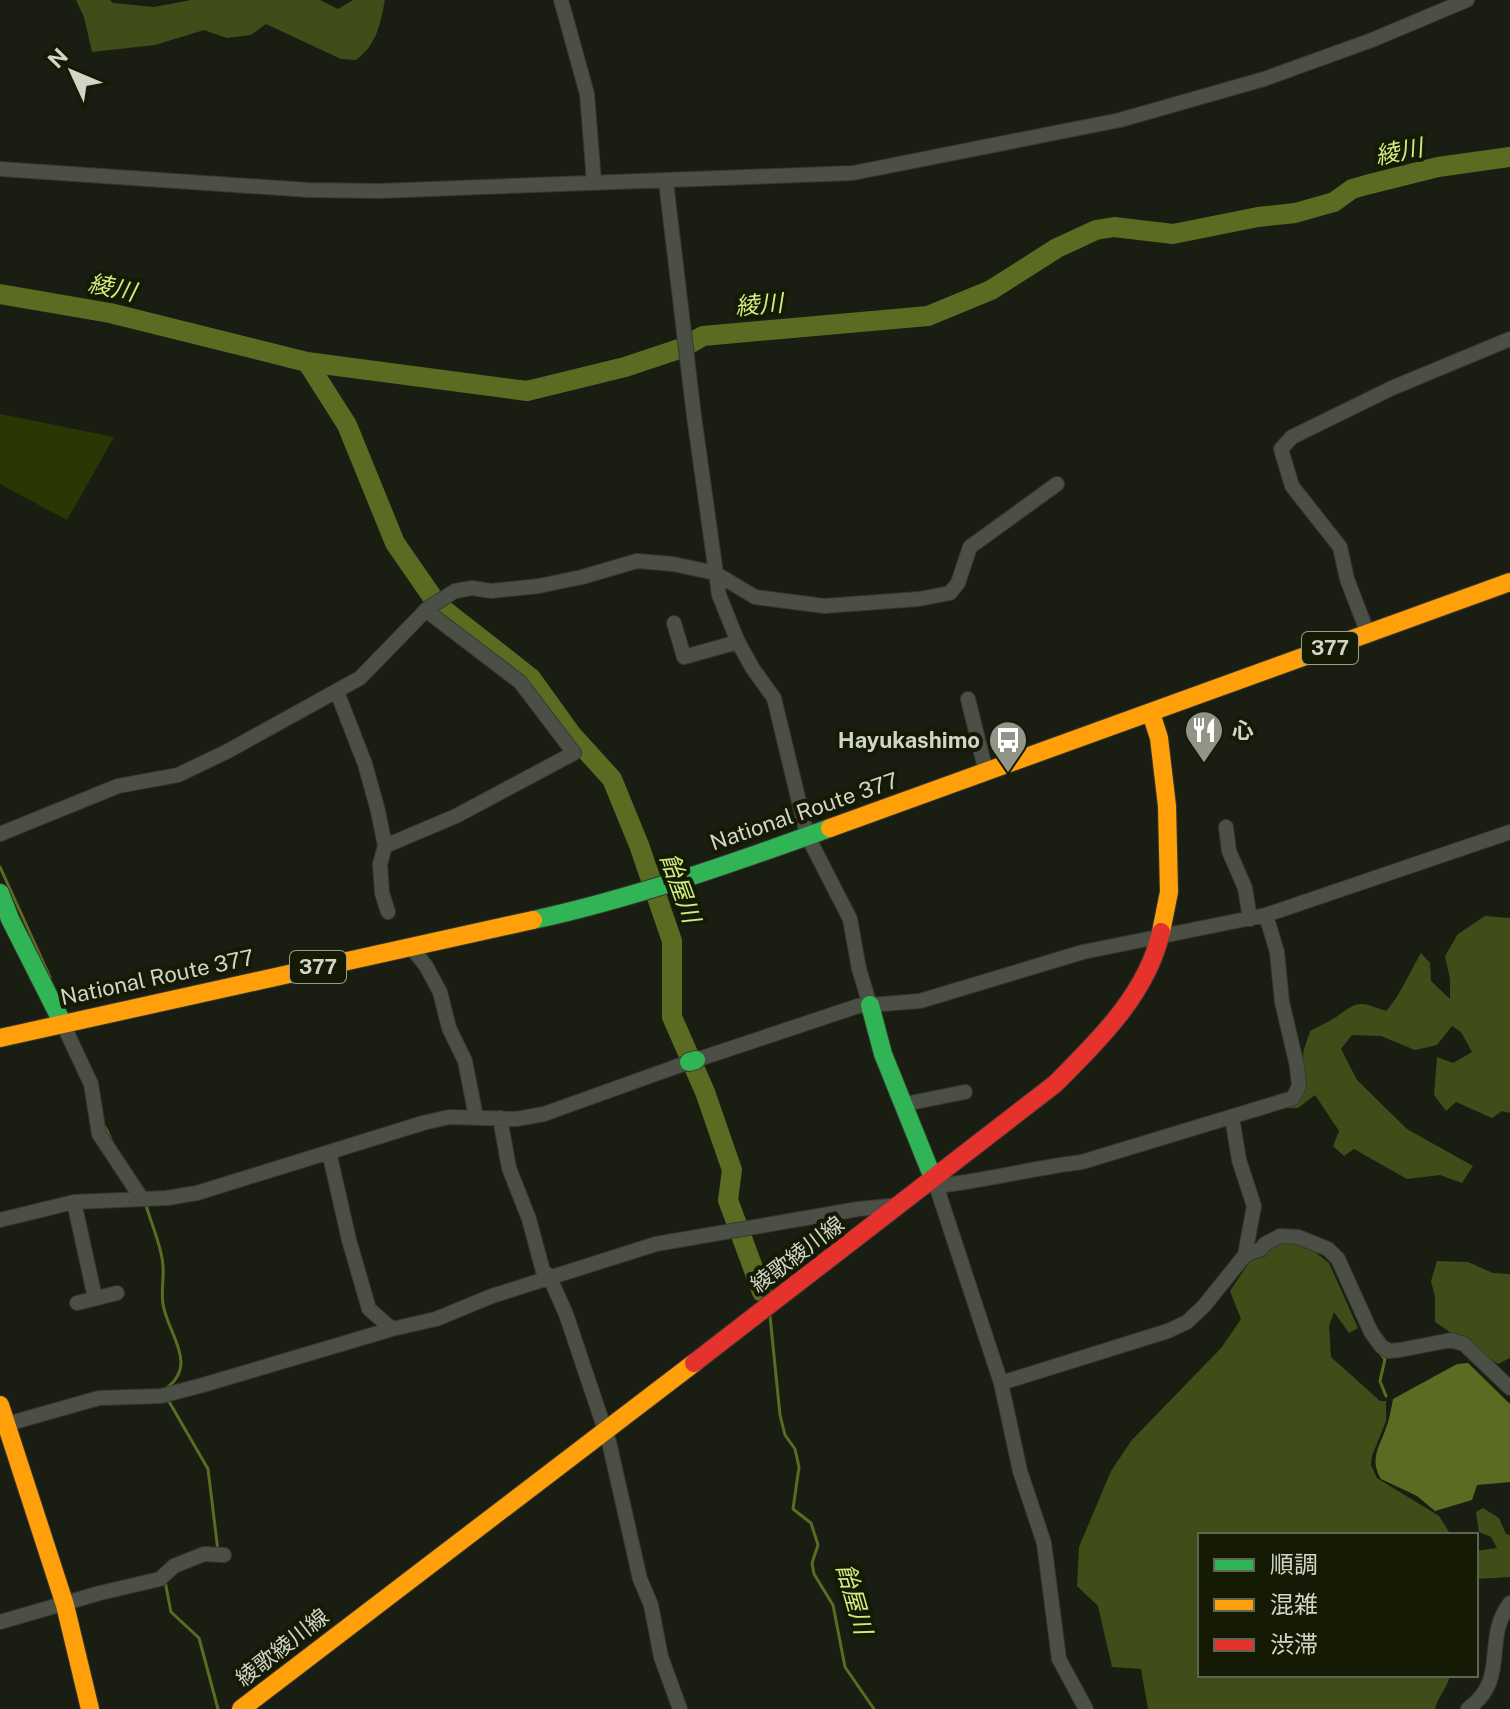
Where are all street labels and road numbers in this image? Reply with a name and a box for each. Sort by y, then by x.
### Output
road number: 377 [1302,632,1358,664]
street label: National Route 377 [707,767,901,855]
street label: National Route 377 [58,944,256,1010]
road number: 377 [290,951,346,983]
street label: 綾歌綾川線 [745,1211,849,1297]
street label: 綾歌綾川線 [231,1603,333,1691]

